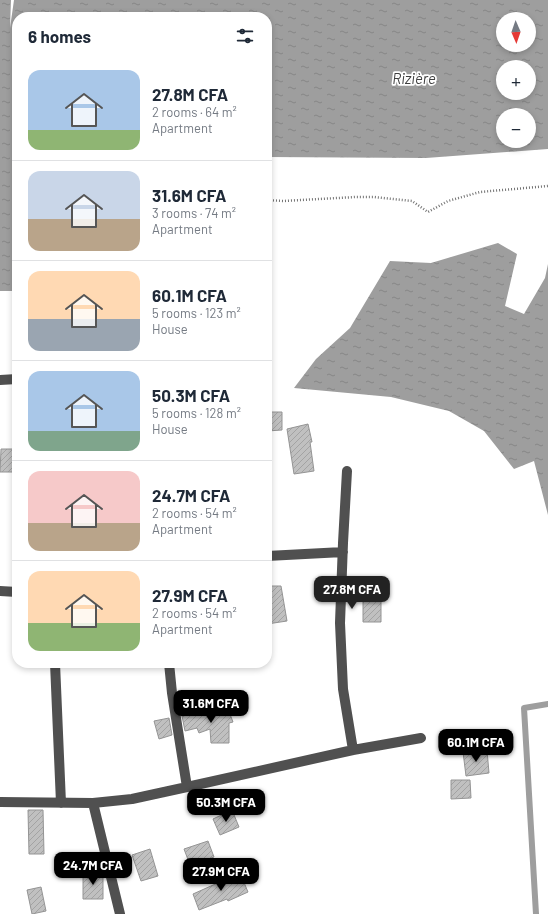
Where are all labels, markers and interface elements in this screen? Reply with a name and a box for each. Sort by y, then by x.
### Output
north arrow [496,12,536,52]
map controls [496,12,536,148]
icon: filters [234,25,256,47]
text: 6 homes [28,26,91,46]
button: + [496,60,536,100]
water label: Rizière [392,69,436,87]
text: 27.8M CFA [152,84,228,104]
icon: home [60,86,108,134]
text: 2 rooms · 64 m² [152,104,237,120]
button: − [496,108,536,148]
text: Apartment [152,120,213,136]
text: 31.6M CFA [152,185,226,205]
icon: home [60,187,108,235]
text: 3 rooms · 74 m² [152,205,236,221]
text: Apartment [152,221,213,237]
text: 60.1M CFA [152,285,227,305]
icon: home [60,287,108,335]
text: 5 rooms · 123 m² [152,305,241,321]
text: House [152,321,188,337]
text: 50.3M CFA [152,385,230,405]
icon: home [60,387,108,435]
text: 5 rooms · 128 m² [152,405,241,421]
text: House [152,421,188,437]
text: 24.7M CFA [152,485,230,505]
icon: home [60,487,108,535]
text: 2 rooms · 54 m² [152,505,237,521]
text: Apartment [152,521,213,537]
pin: 27.8M CFA [306,576,398,610]
text: 27.8M CFA [323,581,381,597]
text: 27.9M CFA [152,585,228,605]
icon: home [60,587,108,635]
text: 2 rooms · 54 m² [152,605,237,621]
text: Apartment [152,621,213,637]
pin: 31.6M CFA [165,690,257,724]
text: 31.6M CFA [183,695,239,711]
pin: 60.1M CFA [430,729,522,763]
text: 60.1M CFA [447,734,505,750]
pin: 50.3M CFA [180,789,272,823]
text: 50.3M CFA [196,794,256,810]
pin: 24.7M CFA [47,852,139,886]
text: 24.7M CFA [63,857,123,873]
pin: 27.9M CFA [175,858,267,892]
text: 27.9M CFA [192,863,250,879]

